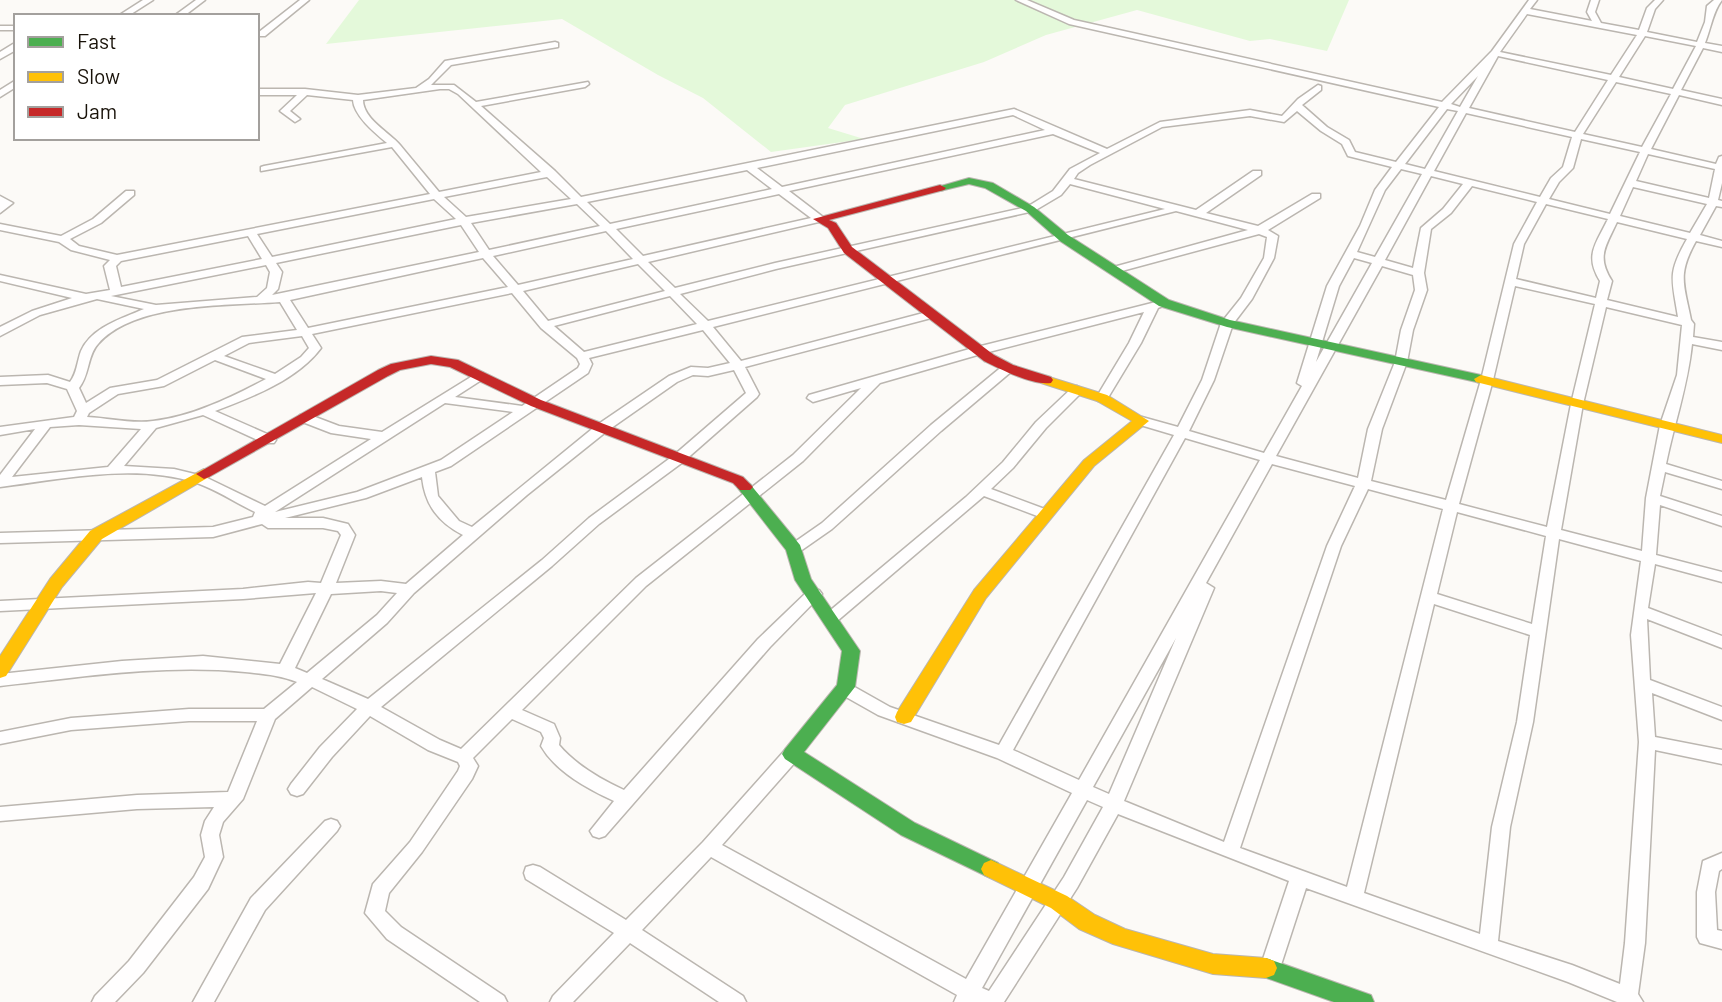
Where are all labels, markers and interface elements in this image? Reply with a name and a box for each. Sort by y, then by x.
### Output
legend [14,14,259,140]
text: Fast [77,28,117,53]
text: Slow [77,63,120,88]
text: Jam [77,98,117,123]

